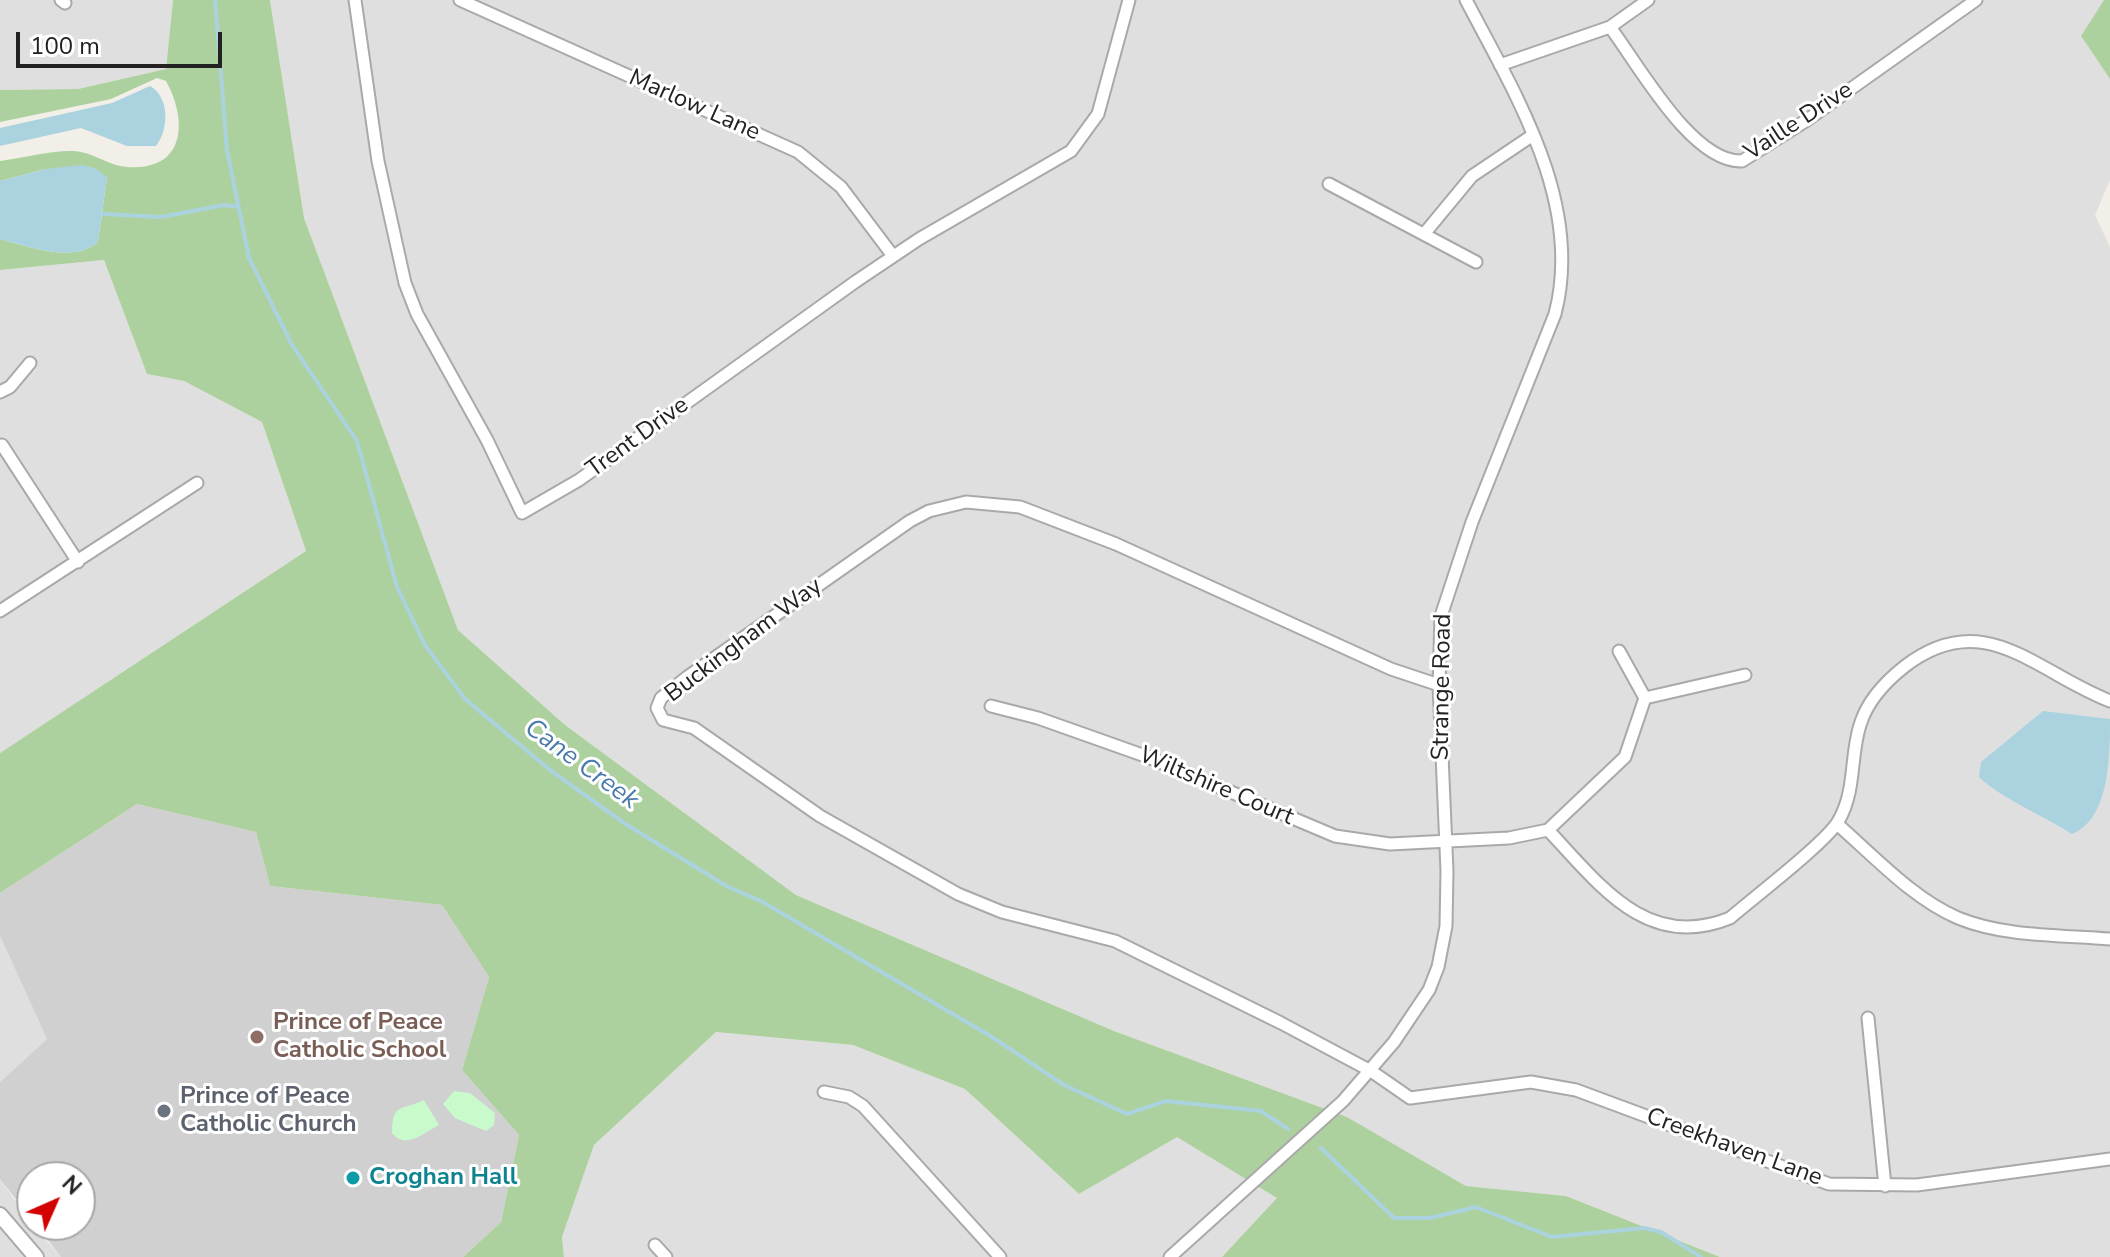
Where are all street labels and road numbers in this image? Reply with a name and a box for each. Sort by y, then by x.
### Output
street label: Marlow Lane [624,64,764,148]
street label: Vaille Drive [1739,76,1859,168]
street label: Trent Drive [581,391,695,485]
street label: Buckingham Way [660,573,828,709]
street label: Strange Road [1427,613,1459,761]
street label: Wiltshire Court [1134,741,1298,833]
street label: Creekhaven Lane [1642,1103,1826,1193]

